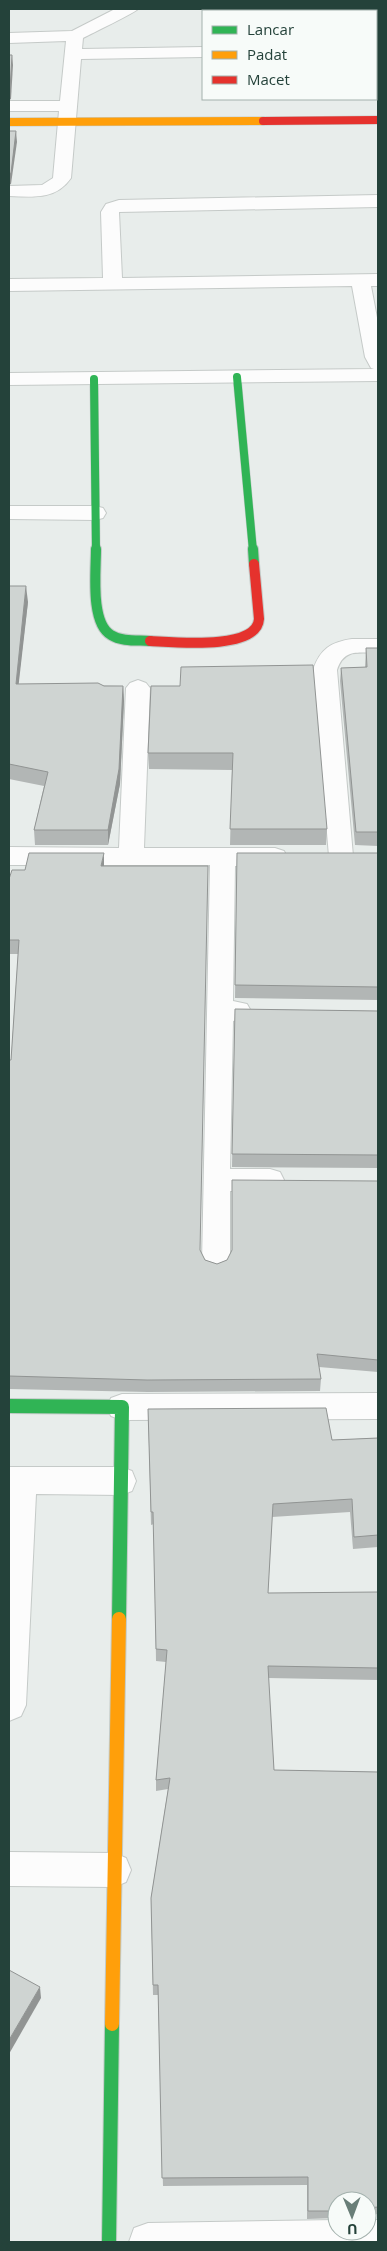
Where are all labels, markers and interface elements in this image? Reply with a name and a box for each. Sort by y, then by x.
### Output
legend [202,10,377,100]
text: Lancar [247,19,294,39]
text: Padat [247,44,287,64]
text: Macet [247,69,290,89]
north arrow [327,2191,377,2241]
text: U [347,2220,358,2239]

